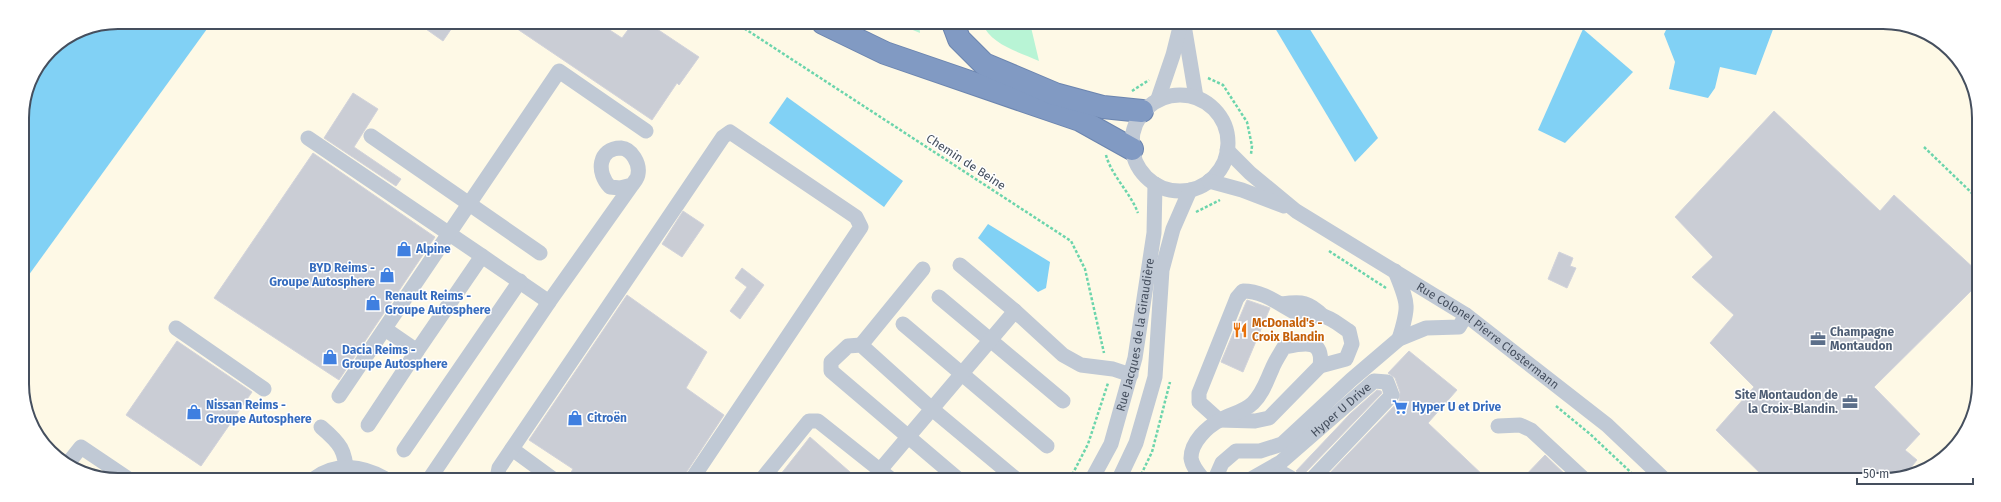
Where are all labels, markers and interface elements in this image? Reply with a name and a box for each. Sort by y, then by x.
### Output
street label: Chemin de Beine [924,131,1008,193]
shop icon: Alpine [395,240,413,258]
place label: Alpine [415,242,451,256]
street label: Rue Jacques de la Giraudière [1113,257,1157,413]
place label: BYD Reims - Groupe Autosphere [269,261,375,289]
shop icon: BYD Reims - Groupe Autosphere [378,266,396,284]
street label: Rue Colonel Pierre Clostermann [1414,279,1562,392]
place label: Renault Reims - Groupe Autosphere [385,289,491,317]
shop icon: Renault Reims - Groupe Autosphere [364,294,382,312]
place label: McDonald's - Croix Blandin [1252,316,1325,344]
restaurant icon: McDonald's - Croix Blandin [1231,321,1249,339]
place label: Champagne Montaudon [1830,325,1894,353]
office icon: Champagne Montaudon [1809,330,1827,348]
place label: Dacia Reims - Groupe Autosphere [342,343,448,371]
shop icon: Dacia Reims - Groupe Autosphere [321,348,339,366]
street label: Hyper U Drive [1308,380,1374,440]
place label: Site Montaudon de la Croix-Blandin. [1735,388,1838,416]
office icon: Site Montaudon de la Croix-Blandin. [1841,393,1859,411]
place label: Nissan Reims - Groupe Autosphere [206,398,312,426]
supermarket icon: Hyper U et Drive [1391,398,1409,416]
place label: Hyper U et Drive [1412,400,1501,414]
shop icon: Nissan Reims - Groupe Autosphere [185,403,203,421]
shop icon: Citroën [566,409,584,427]
place label: Citroën [587,411,627,425]
scale bar [1857,460,1973,486]
text: 50 m [1863,467,1889,481]

